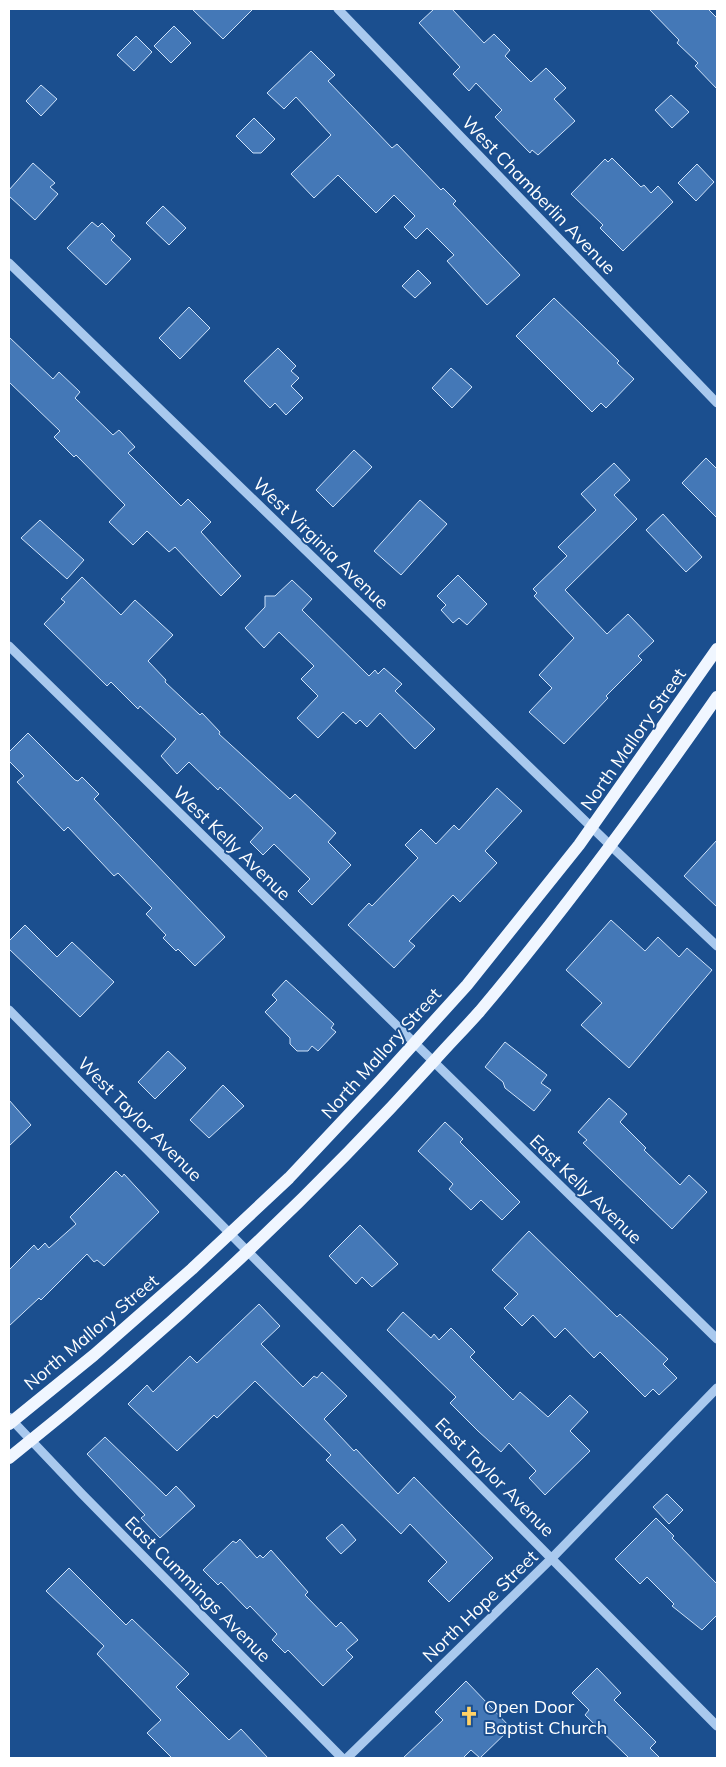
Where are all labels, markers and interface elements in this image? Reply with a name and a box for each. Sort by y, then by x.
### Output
street label: West Chamberlin Avenue [457,111,621,279]
street label: West Virginia Avenue [248,472,394,614]
street label: North Mallory Street [575,663,691,815]
street label: West Kelly Avenue [168,781,296,905]
street label: North Mallory Street [316,983,446,1123]
street label: West Taylor Avenue [73,1052,207,1186]
street label: East Kelly Avenue [525,1129,647,1249]
street label: North Mallory Street [19,1269,163,1395]
street label: East Taylor Avenue [431,1413,559,1541]
street label: East Cummings Avenue [120,1511,276,1667]
street label: North Hope Street [418,1545,542,1667]
place label: Open Door Baptist Church [484,1695,607,1739]
church icon: Open Door Baptist Church [458,1705,480,1727]

